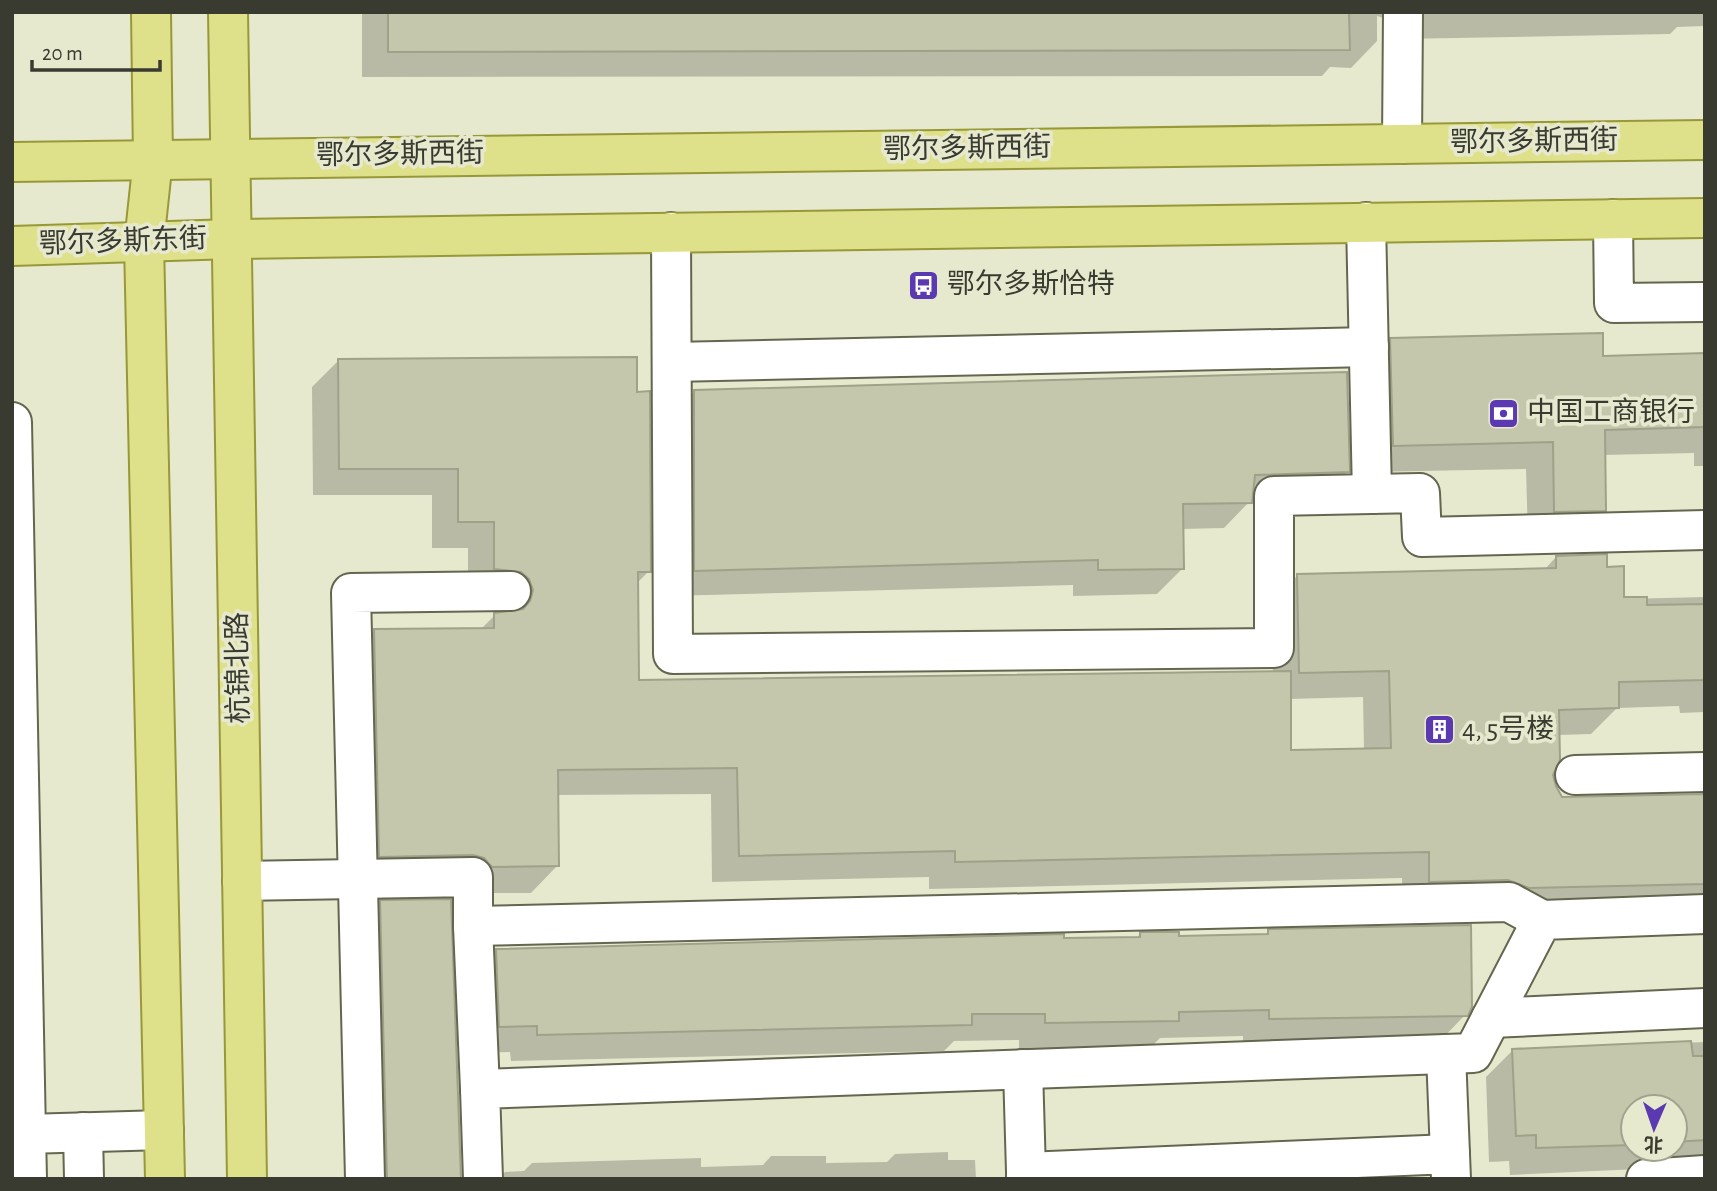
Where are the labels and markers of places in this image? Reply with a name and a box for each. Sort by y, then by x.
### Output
bus stop icon: 鄂尔多斯恰特 [907,268,941,302]
place label: 鄂尔多斯恰特 [947,269,1115,299]
bank icon: 中国工商银行 [1487,396,1521,430]
place label: 中国工商银行 [1527,397,1695,427]
building icon: 4, 5号楼 [1422,713,1456,747]
place label: 4, 5号楼 [1462,714,1554,744]

